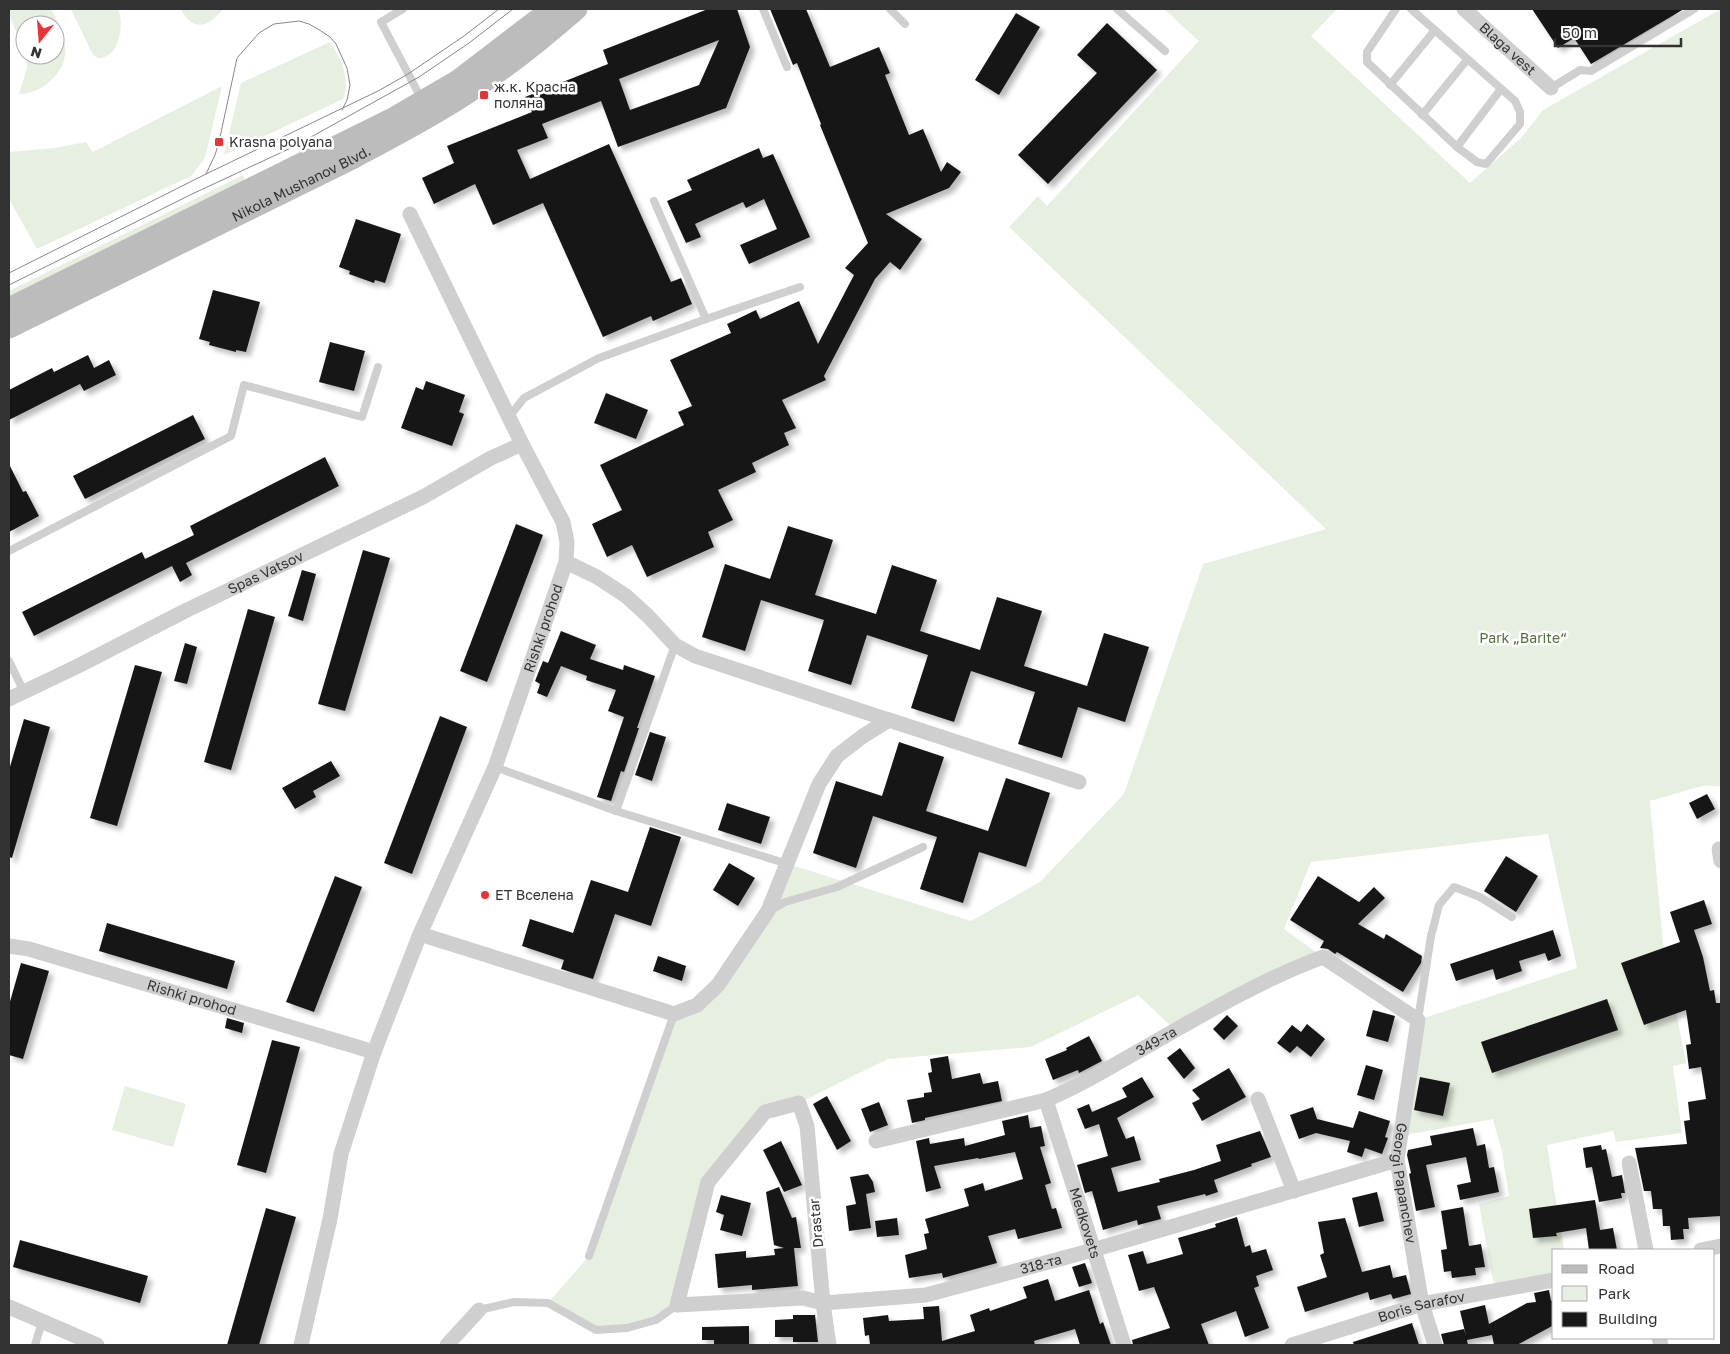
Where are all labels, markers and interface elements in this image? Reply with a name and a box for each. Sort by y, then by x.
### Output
north arrow [15,15,65,65]
scale bar [1555,15,1681,47]
street label: Blaga vest [1476,18,1540,78]
text: 50 m [1562,23,1597,41]
text: N [28,43,44,63]
place label: ж.к. Красна поляна [494,78,576,111]
marker: ж.к. Красна поляна [478,89,490,101]
place label: Krasna polyana [229,133,332,150]
marker: Krasna polyana [213,136,225,148]
street label: Nikola Mushanov Blvd. [229,142,373,225]
street label: Spas Vatsov [225,547,306,597]
street label: Rishki prohod [519,582,566,675]
park label: Park „Barite“ [1479,629,1567,646]
place label: ЕТ Вселена [495,886,574,903]
marker: ЕТ Вселена [479,889,491,901]
street label: Rishki prohod [145,976,239,1018]
street label: 349-та [1133,1022,1179,1059]
street label: Georgi Papanchev [1389,1122,1420,1245]
street label: Medkovets [1066,1185,1105,1260]
street label: Drastar [805,1197,826,1248]
legend [1552,1249,1715,1339]
street label: 318-та [1018,1250,1063,1277]
text: Road [1598,1259,1635,1277]
text: Park [1598,1284,1631,1302]
street label: Boris Sarafov [1376,1287,1466,1325]
text: Building [1598,1309,1658,1327]

